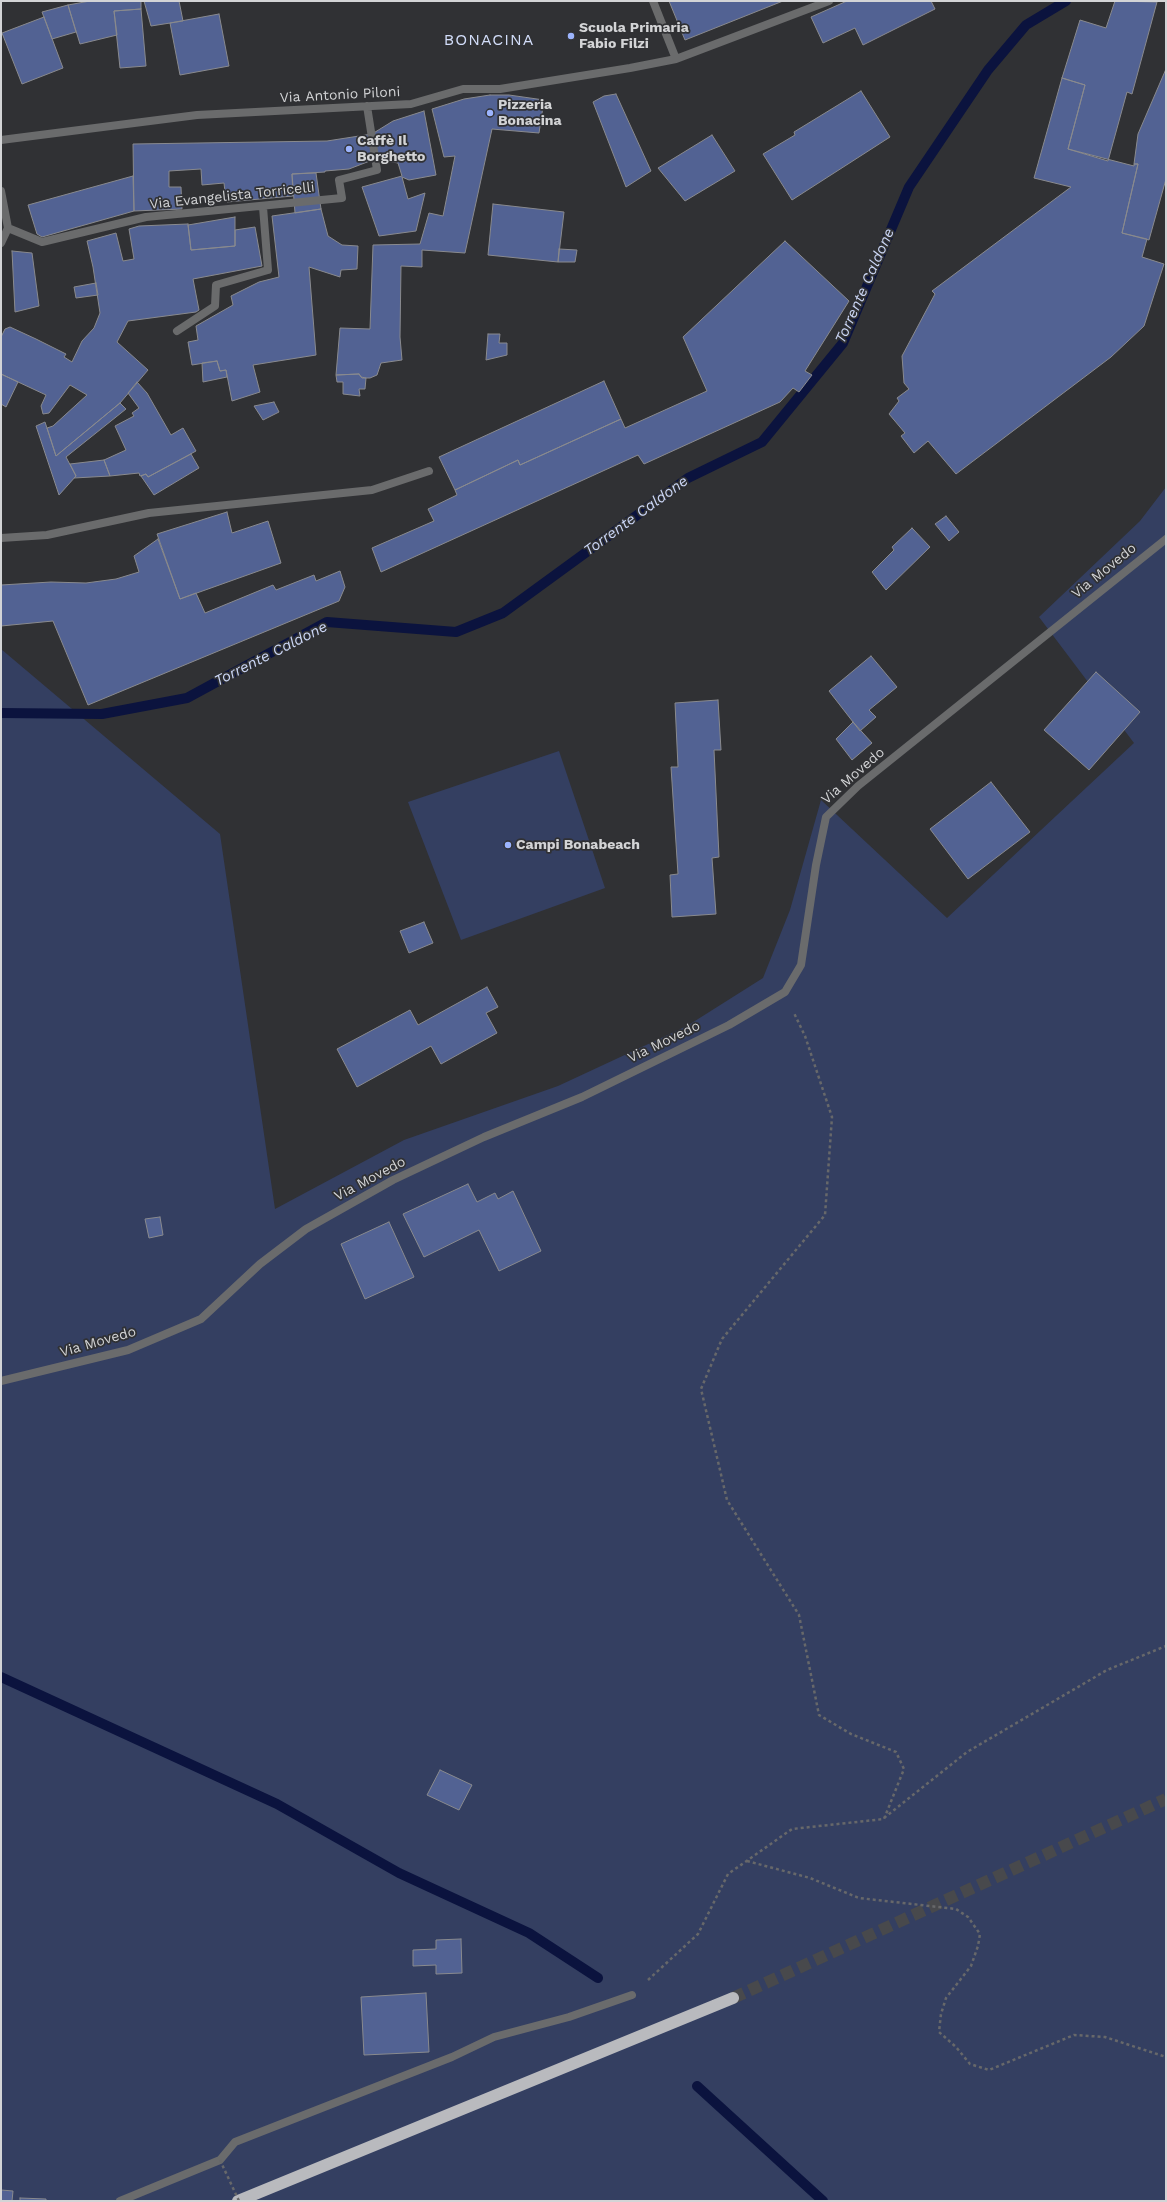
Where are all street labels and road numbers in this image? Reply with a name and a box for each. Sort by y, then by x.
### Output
street label: Via Antonio Piloni [279,83,401,107]
street label: Via Evangelista Torricelli [149,179,315,213]
street label: Via Movedo [1068,540,1140,602]
street label: Via Movedo [818,744,888,808]
street label: Via Movedo [625,1017,703,1067]
street label: Via Movedo [332,1153,408,1205]
street label: Via Movedo [58,1323,138,1361]

